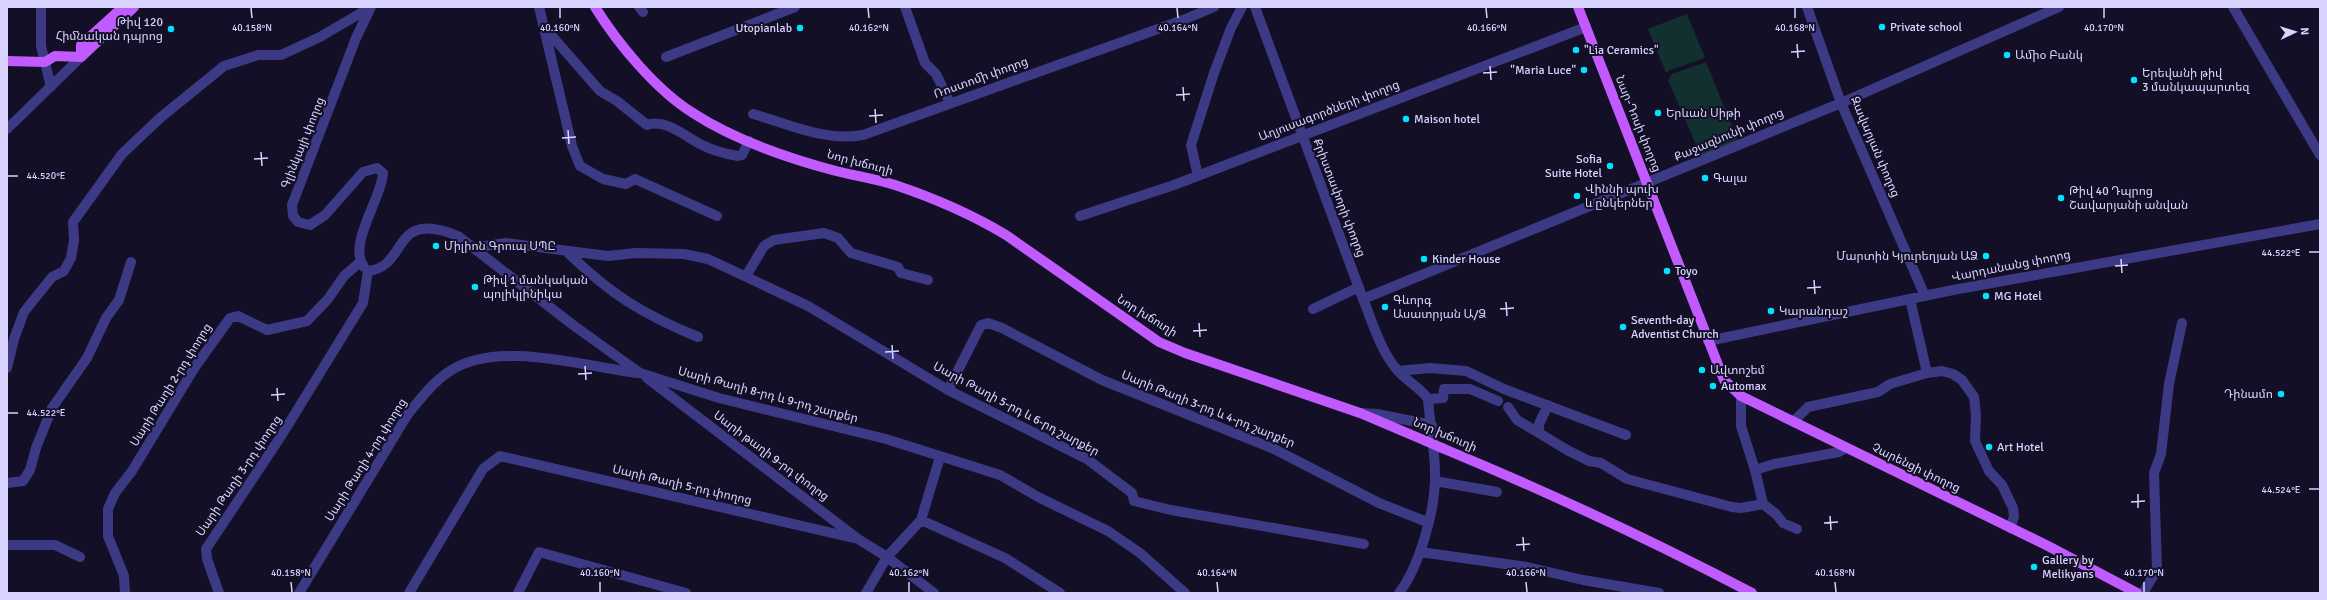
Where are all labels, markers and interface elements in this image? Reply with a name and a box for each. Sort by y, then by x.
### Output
north arrow [2275,12,2315,52]
place label: Թիվ 120 Հիմնական դպրոց [56,15,163,44]
place label: Private school [1890,20,1962,35]
place label: Utopianlab [735,21,792,36]
text: 40.158°N [232,22,272,34]
text: 40.160°N [540,22,580,34]
text: 40.162°N [849,22,889,34]
text: 40.164°N [1158,22,1198,34]
text: 40.166°N [1467,22,1507,34]
text: 40.168°N [1775,22,1815,34]
marker: Private school [1877,22,1887,32]
text: 40.170°N [2084,22,2124,34]
marker: Utopianlab [795,23,805,33]
marker: Թիվ 120 Հիմնական դպրոց [166,24,176,34]
text: N [2298,27,2311,36]
place label: "Lia Ceramics" [1584,43,1659,58]
marker: "Lia Ceramics" [1571,45,1581,55]
place label: Ամիօ Բանկ [2015,48,2083,63]
marker: Ամիօ Բանկ [2002,50,2012,60]
street label: Ռոստոմի փողոց [932,54,1030,102]
place label: "Maria Luce" [1510,63,1576,78]
marker: "Maria Luce" [1579,65,1589,75]
place label: Երեվանի թիվ 3 մանկապարտեզ [2142,66,2250,95]
street label: Նար-Դոսի փողոց [1612,74,1664,174]
marker: Երեվանի թիվ 3 մանկապարտեզ [2129,75,2139,85]
street label: Աղյուսագործների փողոց [1256,77,1402,145]
street label: Զավարյան փողոց [1847,94,1903,200]
street label: Գլինկայի փողոց [278,95,328,191]
street label: Քաջազնունի փողոց [1672,105,1786,165]
place label: Երևան Սիթի [1666,106,1741,121]
marker: Երևան Սիթի [1653,108,1663,118]
place label: Maison hotel [1414,112,1480,127]
marker: Maison hotel [1401,114,1411,124]
street label: Քրիստափորի փողոց [1309,136,1369,260]
street label: Նոր խճուղի [825,147,895,179]
place label: Sofia Suite Hotel [1545,152,1602,181]
marker: Sofia Suite Hotel [1605,161,1615,171]
text: 44.520°E [27,170,66,182]
place label: Գալա [1713,171,1747,186]
marker: Գալա [1700,173,1710,183]
place label: Վիննի պուխ և ընկերներ [1585,182,1659,211]
place label: Թիվ 40 Դպրոց Շավարյանի անվան [2069,184,2188,213]
marker: Վիննի պուխ և ընկերներ [1572,191,1582,201]
marker: Թիվ 40 Դպրոց Շավարյանի անվան [2056,193,2066,203]
place label: Միլիոն Գրուպ ՍՊԸ [444,239,556,254]
marker: Միլիոն Գրուպ ՍՊԸ [431,241,441,251]
street label: Վարդանանց փողոց [1950,247,2072,285]
text: 44.522°E [2262,247,2301,259]
place label: Մարտին Կյուրեղյան ԱՁ [1836,249,1978,264]
marker: Մարտին Կյուրեղյան ԱՁ [1981,251,1991,261]
place label: Kinder House [1432,252,1501,267]
marker: Kinder House [1419,254,1429,264]
place label: Toyo [1675,264,1698,279]
marker: Toyo [1662,266,1672,276]
place label: Թիվ 1 մանկական պոլիկլինիկա [483,273,588,302]
marker: Թիվ 1 մանկական պոլիկլինիկա [470,282,480,292]
place label: MG Hotel [1994,289,2042,304]
marker: MG Hotel [1981,291,1991,301]
street label: Նոր խճուղի [1114,292,1180,340]
place label: Գևորգ Ասատրյան Ա/Ձ [1393,293,1487,322]
marker: Գևորգ Ասատրյան Ա/Ձ [1380,302,1390,312]
place label: Կարանդաշ [1779,304,1848,319]
marker: Կարանդաշ [1766,306,1776,316]
place label: Seventh-day Adventist Church [1631,313,1719,342]
street label: Սարի Թաղի 2-րդ փողոց [127,321,215,449]
marker: Seventh-day Adventist Church [1618,322,1628,332]
street label: Սարի Թաղի 5-րդ և 6-րդ շարքեր [930,359,1102,459]
place label: Ավտոշեմ [1710,363,1765,378]
street label: Սարի Թաղի 8-րդ և 9-րդ շարքեր [676,364,860,426]
marker: Ավտոշեմ [1697,365,1707,375]
street label: Սարի Թաղի 3-րդ և 4-րդ շարքեր [1119,367,1297,451]
place label: Automax [1721,379,1767,394]
marker: Automax [1708,381,1718,391]
place label: Դինամո [2224,387,2273,402]
marker: Դինամո [2276,389,2286,399]
street label: Սարի Թաղի 4-րդ փողոց [322,396,410,524]
text: 44.522°E [27,407,66,419]
street label: Սարի թաղի 9-րդ փողոց [710,408,832,504]
street label: Սարի Թաղի 3-րդ փողոց [193,413,285,539]
street label: Նոր խճուղի [1411,415,1479,455]
street label: Չարենցի փողոց [1869,440,1963,496]
place label: Art Hotel [1997,440,2044,455]
marker: Art Hotel [1984,442,1994,452]
street label: Սարի Թաղի 5-րդ փողոց [611,462,753,508]
text: 44.524°E [2262,484,2301,496]
place label: Gallery by Melikyans [2042,553,2094,582]
marker: Gallery by Melikyans [2029,562,2039,572]
text: 40.158°N [271,567,311,579]
text: 40.160°N [580,567,620,579]
text: 40.162°N [889,567,929,579]
text: 40.164°N [1197,567,1237,579]
text: 40.166°N [1506,567,1546,579]
text: 40.168°N [1815,567,1855,579]
text: 40.170°N [2124,567,2164,579]

